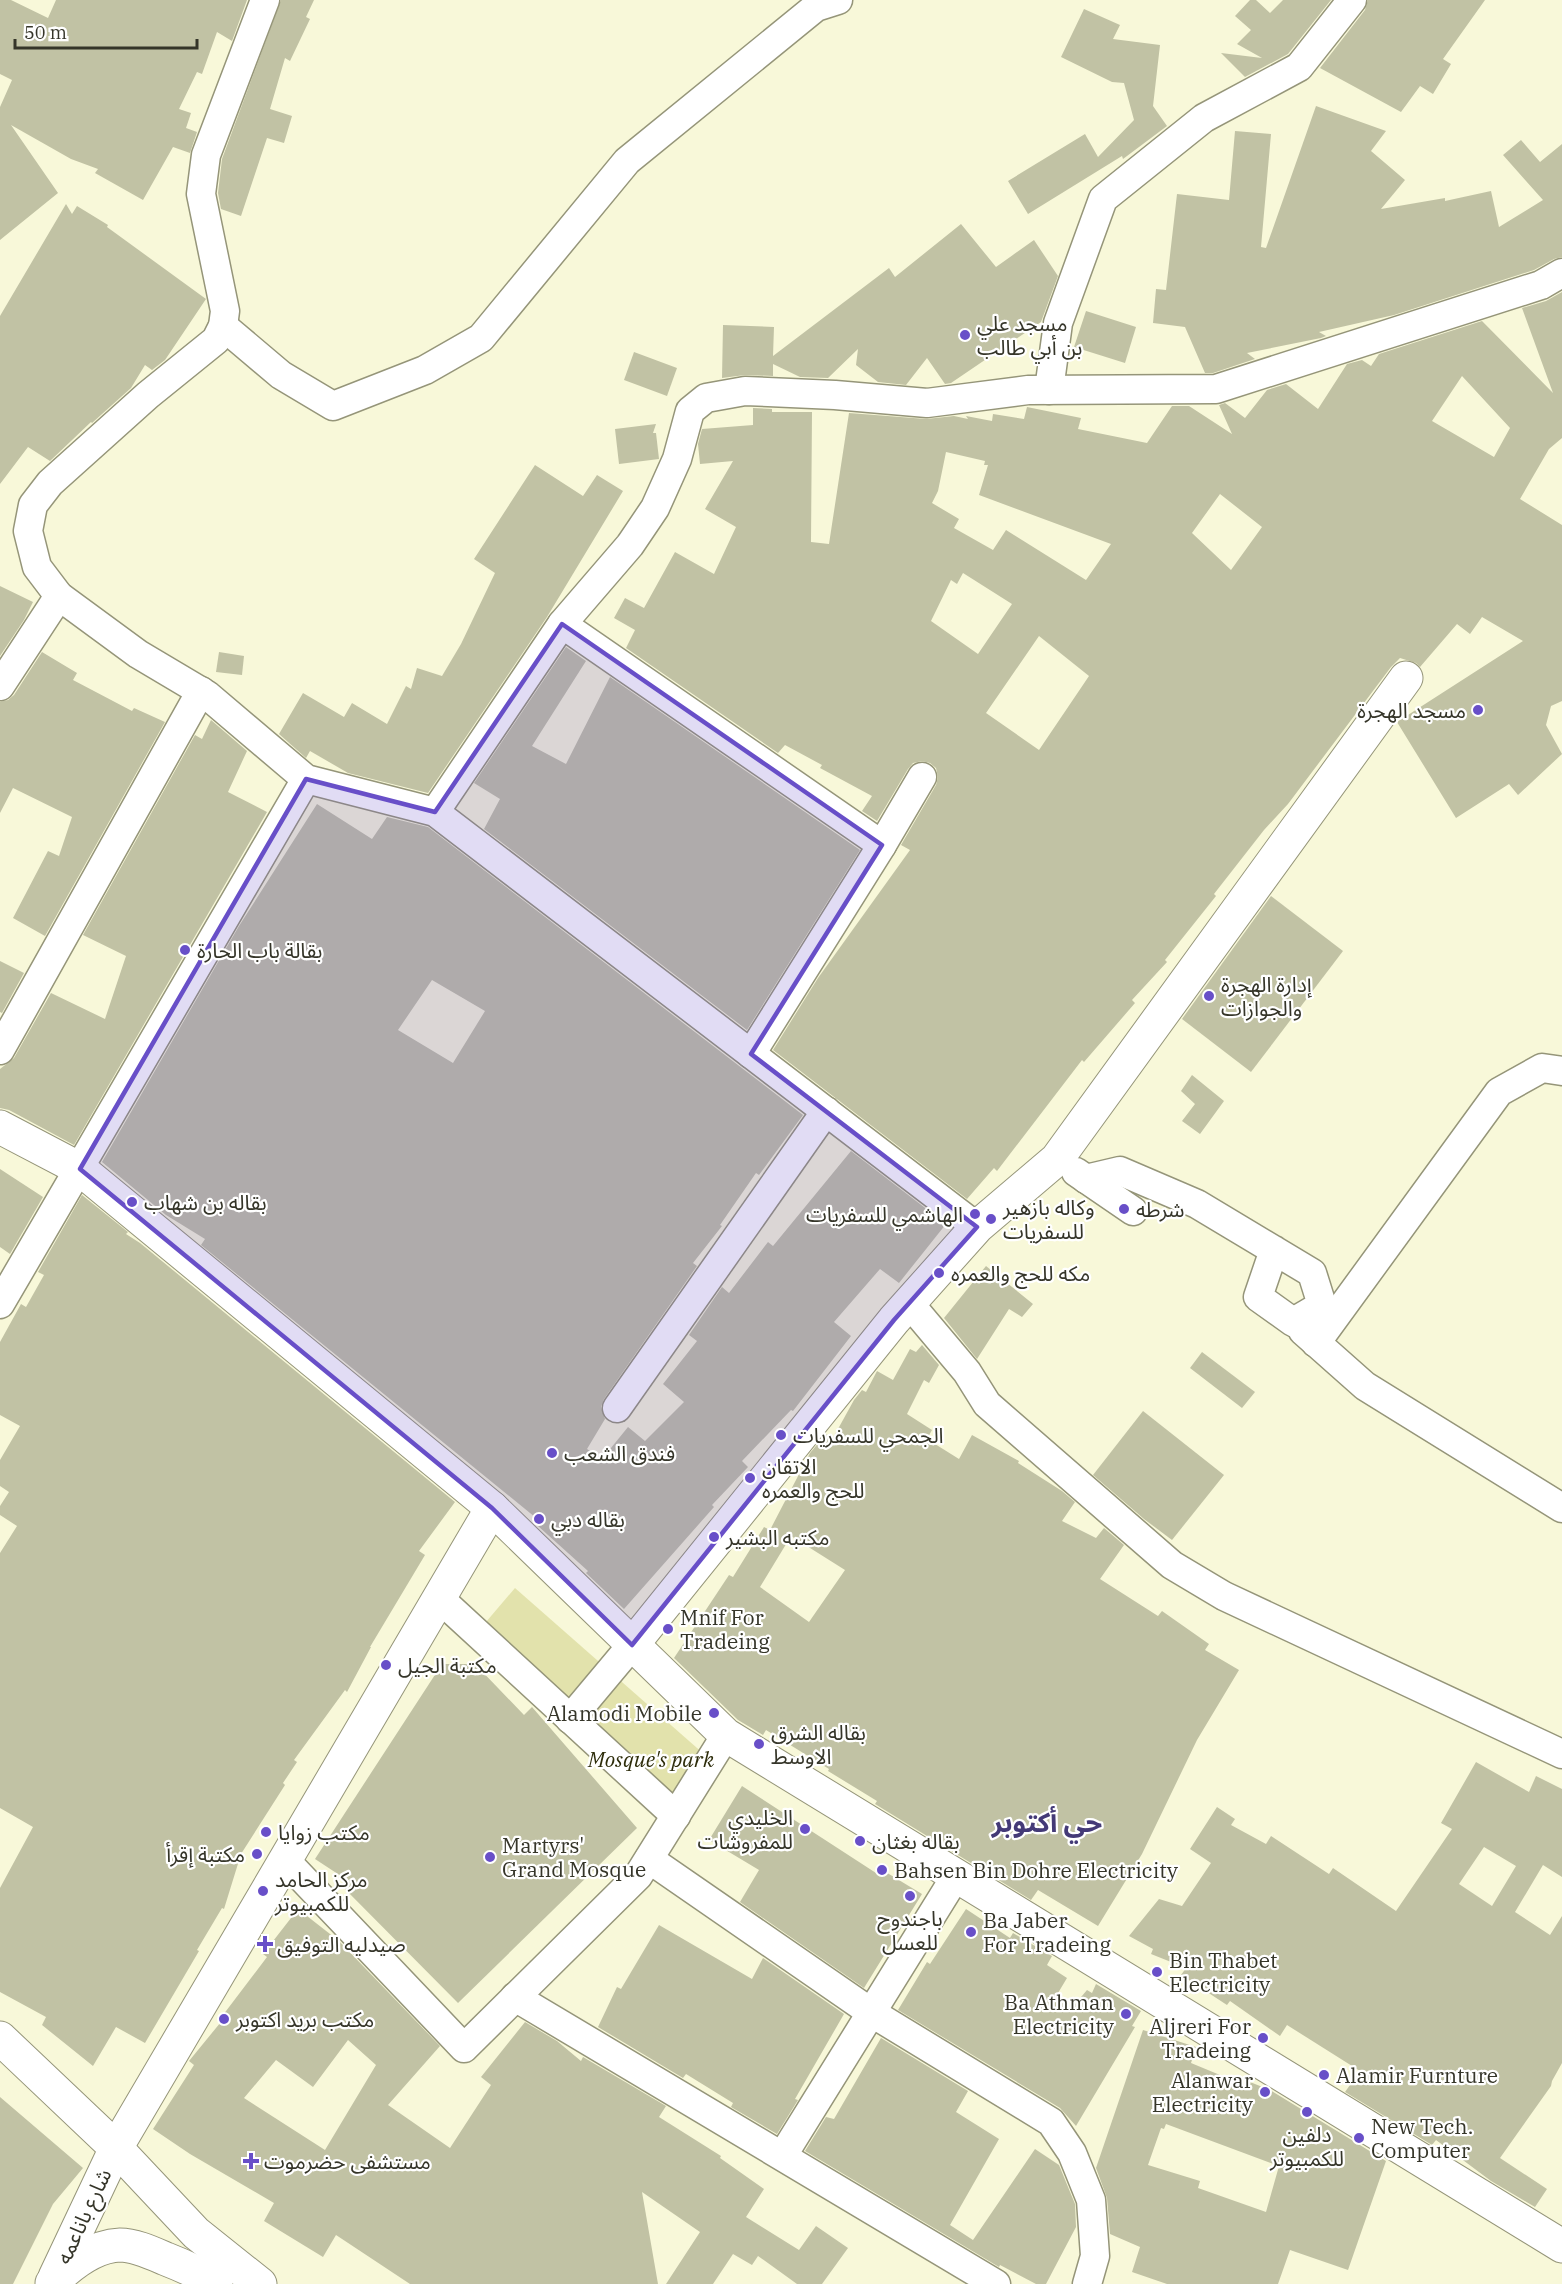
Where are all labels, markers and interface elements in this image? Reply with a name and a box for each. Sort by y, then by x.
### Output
scale bar [15,12,196,50]
text: 50 m [24,21,67,44]
place label: مسجد علي بن أبي طالب [977,309,1083,364]
marker: مسجد علي بن أبي طالب [958,328,972,342]
place label: مسجد الهجرة [1357,696,1466,724]
marker: مسجد الهجرة [1471,703,1485,717]
place label: بقالة باب الحارة [197,936,323,964]
marker: بقالة باب الحارة [178,943,192,957]
place label: إدارة الهجرة والجوازات [1221,970,1312,1022]
marker: إدارة الهجرة والجوازات [1202,989,1216,1003]
place label: بقاله بن شهاب [144,1188,267,1216]
place label: وكاله بازهير للسفريات [1002,1193,1095,1245]
marker: بقاله بن شهاب [125,1195,139,1209]
place label: شرطه [1136,1195,1185,1223]
place label: الهاشمي للسفريات [806,1200,963,1231]
marker: شرطه [1117,1202,1131,1216]
marker: الهاشمي للسفريات [968,1207,982,1221]
marker: وكاله بازهير للسفريات [984,1212,998,1226]
place label: مكه للحج والعمره [951,1259,1090,1289]
marker: مكه للحج والعمره [932,1266,946,1280]
place label: الجمحي للسفريات [793,1421,944,1452]
marker: الجمحي للسفريات [774,1428,788,1442]
place label: فندق الشعب [564,1439,675,1467]
marker: فندق الشعب [545,1446,559,1460]
place label: الاتقان للحج والعمره [762,1452,865,1506]
marker: الاتقان للحج والعمره [743,1471,757,1485]
place label: بقاله دبي [551,1505,625,1536]
marker: بقاله دبي [532,1512,546,1526]
place label: مكتبه البشير [725,1523,829,1551]
marker: مكتبه البشير [707,1530,721,1544]
place label: Mnif For Tradeing [680,1603,770,1655]
marker: Mnif For Tradeing [661,1622,675,1636]
place label: مكتبة الجيل [398,1651,497,1679]
marker: مكتبة الجيل [379,1658,393,1672]
place label: Alamodi Mobile [547,1699,702,1727]
marker: Alamodi Mobile [707,1706,721,1720]
place label: بقاله الشرق الاوسط [771,1718,866,1770]
marker: بقاله الشرق الاوسط [752,1737,766,1751]
park label: Mosque's park [587,1745,715,1773]
place label: الخليدي للمفروشات [698,1803,793,1855]
district label: حي أكتوبر [991,1804,1102,1844]
place label: مكتب زوايا [278,1818,370,1846]
marker: الخليدي للمفروشات [798,1822,812,1836]
marker: مكتب زوايا [259,1825,273,1839]
place label: بقاله بغثان [872,1827,960,1855]
place label: Martyrs' Grand Mosque [502,1831,646,1883]
marker: بقاله بغثان [853,1834,867,1848]
place label: مكتبة إقرأ [166,1840,245,1868]
marker: مكتبة إقرأ [250,1847,264,1861]
marker: Martyrs' Grand Mosque [483,1850,497,1864]
place label: Bahsen Bin Dohre Electricity [894,1856,1179,1884]
marker: Bahsen Bin Dohre Electricity [875,1863,889,1877]
place label: مركز الحامد للكمبيوتر [274,1865,367,1917]
marker: مركز الحامد للكمبيوتر [256,1884,270,1898]
marker: باجندوح للعسل [903,1889,917,1903]
place label: باجندوح للعسل [877,1904,943,1956]
place label: Ba Jaber For Tradeing [983,1906,1112,1958]
marker: Ba Jaber For Tradeing [964,1925,978,1939]
place label: صيدليه التوفيق [277,1930,406,1958]
marker: صيدليه التوفيق [258,1937,272,1951]
place label: Bin Thabet Electricity [1169,1946,1277,1998]
marker: Bin Thabet Electricity [1150,1965,1164,1979]
place label: Ba Athman Electricity [1004,1988,1115,2040]
place label: مكتب بريد اكتوبر [235,2005,374,2033]
marker: Ba Athman Electricity [1119,2007,1133,2021]
marker: مكتب بريد اكتوبر [217,2012,231,2026]
place label: Aljreri For Tradeing [1149,2012,1252,2064]
marker: Aljreri For Tradeing [1256,2031,1270,2045]
place label: Alamir Furnture [1336,2061,1498,2089]
place label: Alanwar Electricity [1152,2066,1254,2118]
marker: Alamir Furnture [1317,2068,1331,2082]
marker: Alanwar Electricity [1258,2085,1272,2099]
marker: دلفين للكمبيوتر [1300,2105,1314,2119]
place label: New Tech. Computer [1371,2112,1473,2164]
place label: دلفين للكمبيوتر [1269,2120,1344,2172]
marker: New Tech. Computer [1352,2131,1366,2145]
place label: مستشفى حضرموت [264,2147,431,2175]
marker: مستشفى حضرموت [242,2152,260,2170]
street label: شارع باناعمه [49,2164,119,2269]

